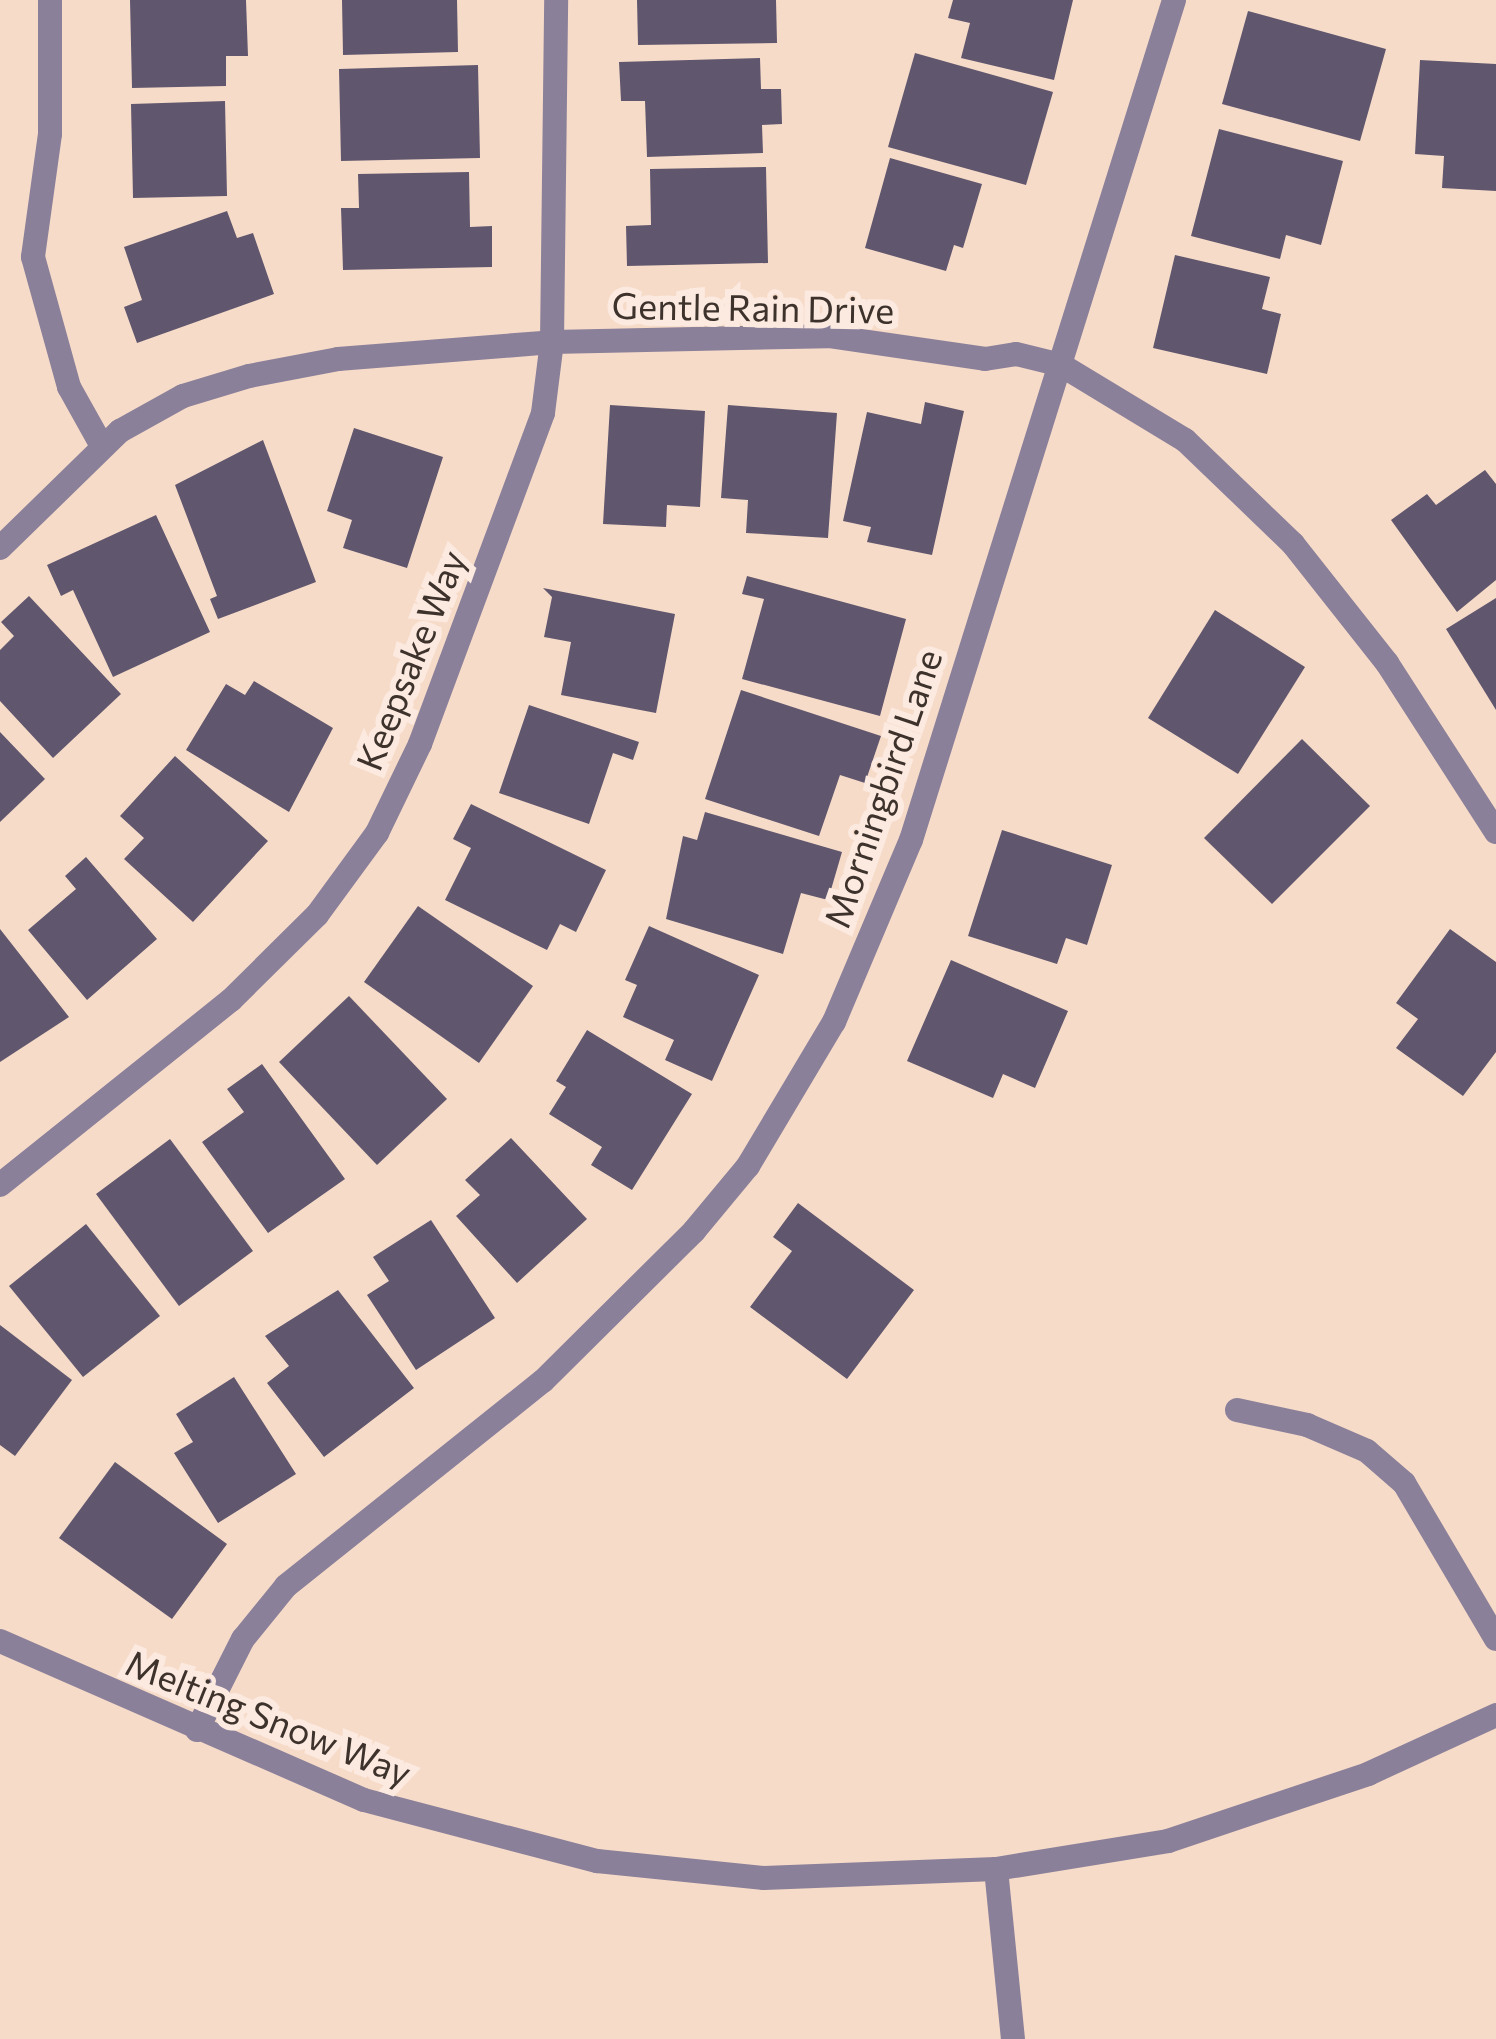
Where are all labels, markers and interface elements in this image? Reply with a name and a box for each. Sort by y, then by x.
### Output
street label: Gentle Rain Drive [611,283,895,331]
street label: Keepsake Way [346,544,474,776]
street label: Morningbird Lane [814,643,950,933]
street label: Melting Snow Way [120,1640,418,1794]

